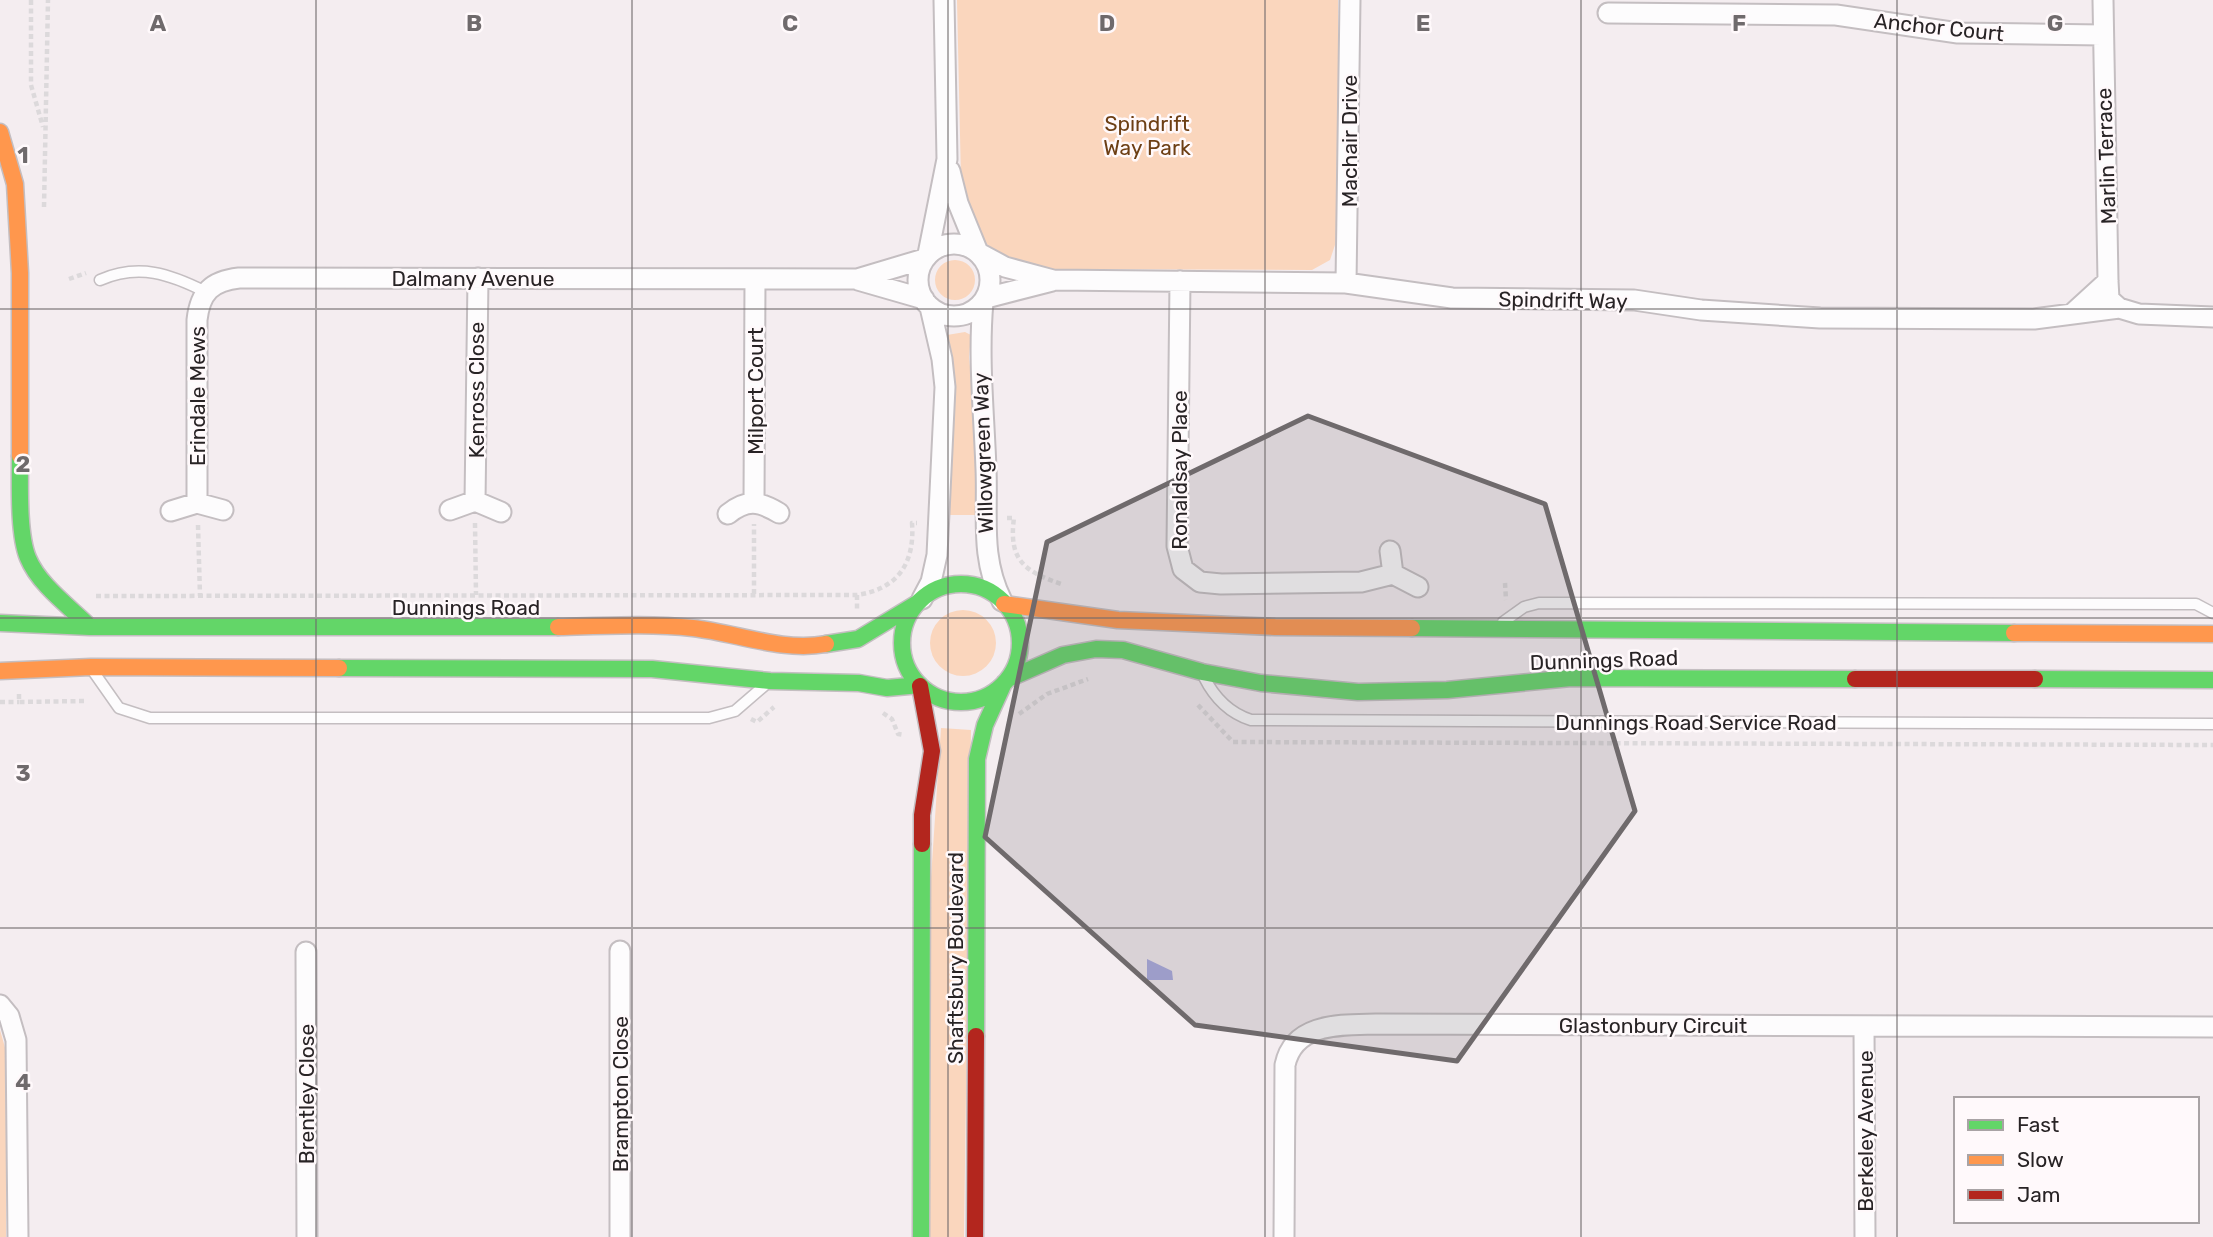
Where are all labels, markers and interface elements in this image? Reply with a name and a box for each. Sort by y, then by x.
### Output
street label: Anchor Court [1873,8,2005,46]
text: A [150,9,167,37]
text: B [466,9,482,37]
text: C [782,9,798,37]
text: D [1099,9,1115,37]
text: E [1416,9,1430,37]
text: F [1732,9,1746,37]
text: G [2047,9,2063,37]
street label: Machair Drive [1337,75,1362,207]
street label: Marlin Terrace [2091,87,2121,225]
park label: Spindrift Way Park [1103,111,1191,160]
text: 1 [17,141,29,169]
street label: Dalmany Avenue [392,266,555,291]
street label: Spindrift Way [1498,286,1628,314]
street label: Kenross Close [464,322,489,458]
street label: Erindale Mews [185,326,210,466]
street label: Milport Court [743,327,768,455]
street label: Willowgreen Way [968,372,998,534]
street label: Ronaldsay Place [1167,390,1192,550]
text: 2 [16,450,30,478]
street label: Dunnings Road [392,595,540,620]
street label: Dunnings Road [1529,645,1679,675]
street label: Dunnings Road Service Road [1555,710,1837,735]
text: 3 [15,759,31,787]
street label: Shaftsbury Boulevard [943,852,968,1064]
street label: Glastonbury Circuit [1559,1013,1747,1038]
street label: Brampton Close [608,1016,633,1172]
street label: Brentley Close [294,1024,319,1164]
street label: Berkeley Avenue [1853,1050,1878,1212]
text: 4 [15,1068,31,1096]
legend [1954,1097,2199,1223]
text: Fast [2017,1112,2059,1137]
text: Slow [2017,1147,2064,1172]
text: Jam [2017,1182,2061,1207]

